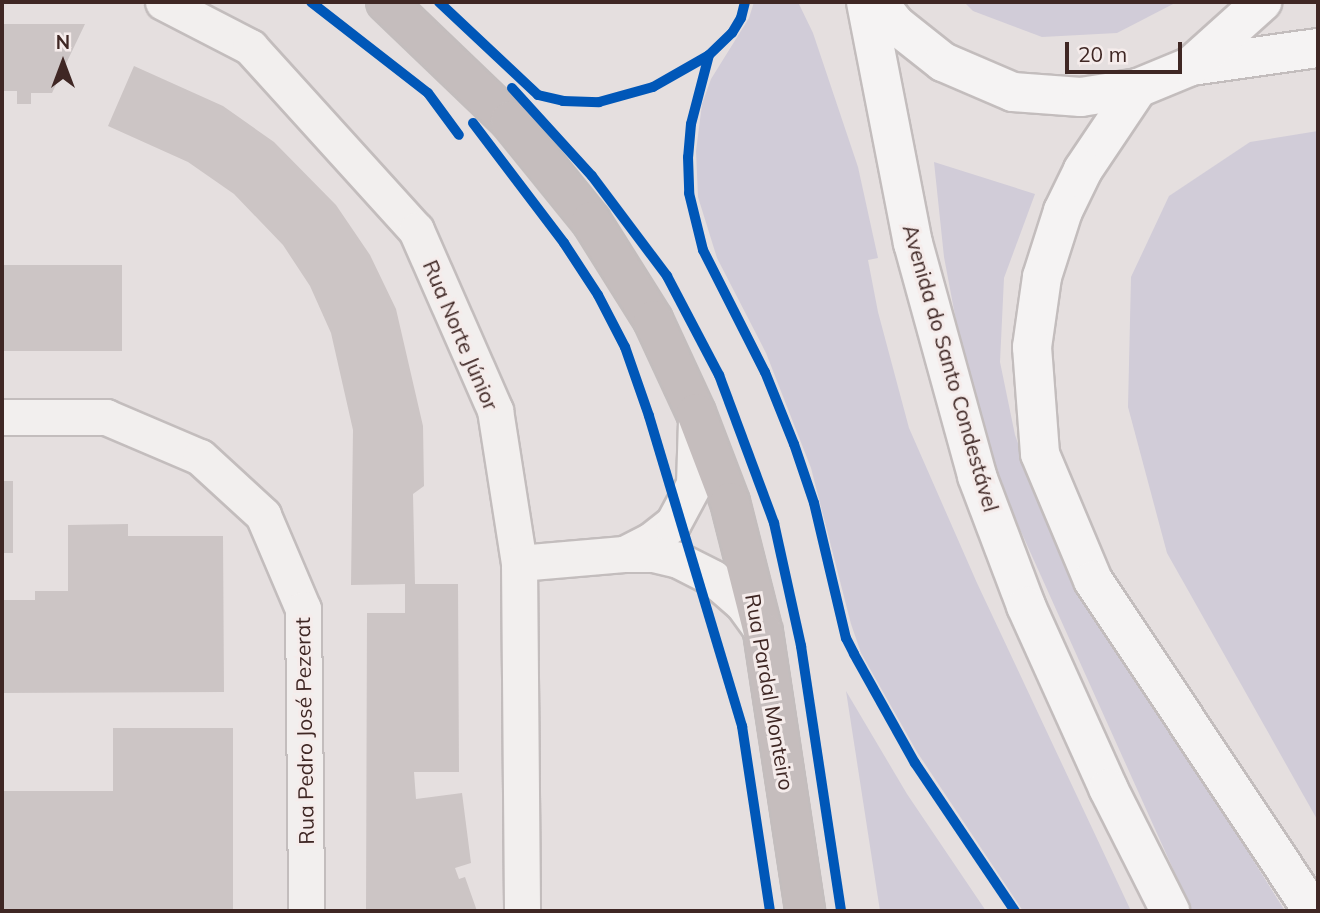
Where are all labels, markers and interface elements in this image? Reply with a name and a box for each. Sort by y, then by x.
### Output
north arrow [28,28,98,98]
scale bar [1068,28,1185,72]
text: N [56,30,70,54]
text: 20 m [1078,41,1127,67]
street label: Avenida do Santo Condestável [898,221,1004,515]
street label: Rua Norte Júnior [418,256,504,414]
street label: Rua Pardal Monteiro [740,592,800,792]
street label: Rua Pedro José Pezerat [289,617,319,845]

